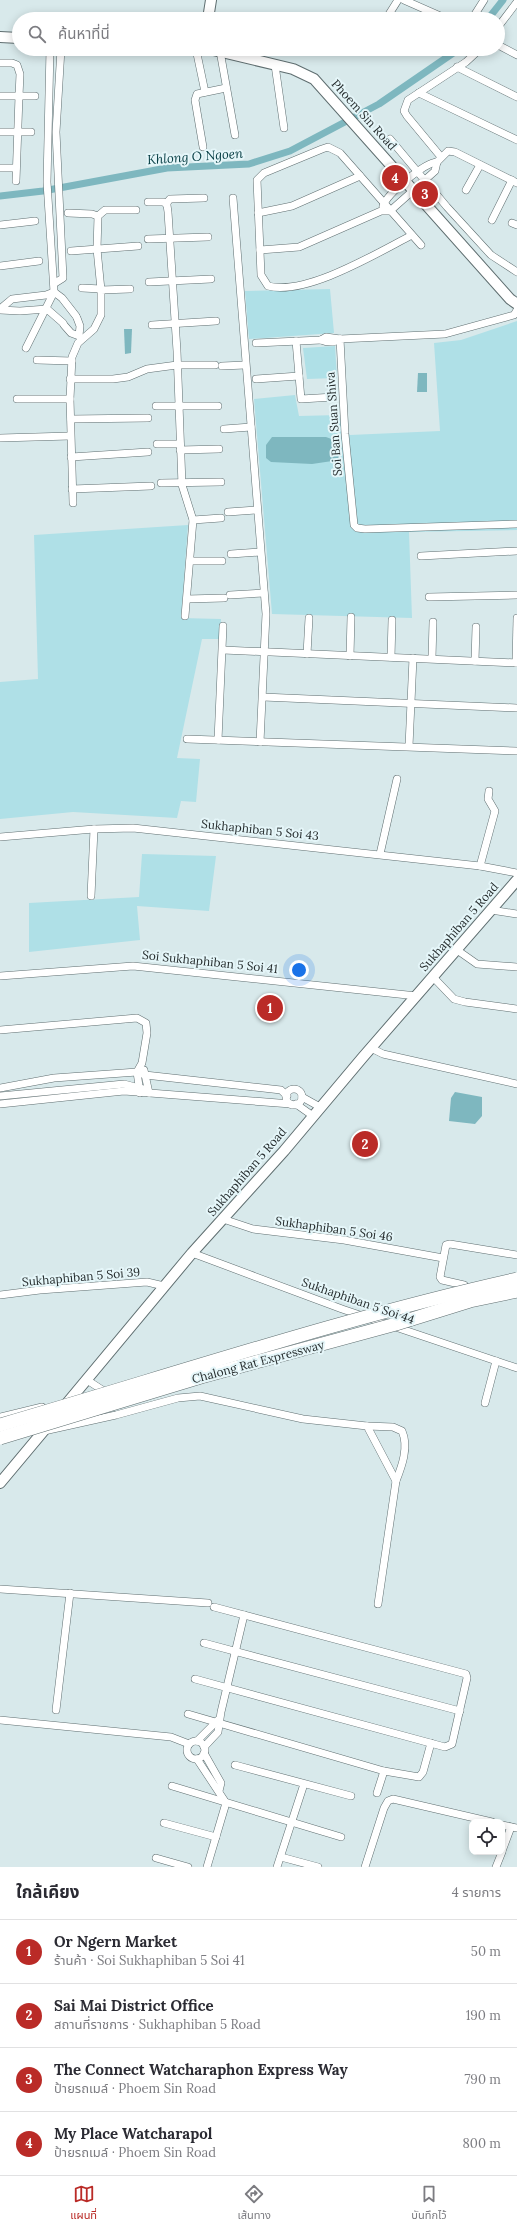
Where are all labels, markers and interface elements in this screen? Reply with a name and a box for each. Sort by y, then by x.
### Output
search box [12,12,505,56]
icon: search [26,23,48,45]
text: ค้นหาที่นี่ [58,24,110,43]
street label: Phoem Sin Road [329,76,400,153]
water label: Khlong O Ngoen [147,145,244,168]
pin: 4 [382,163,408,193]
pin: 3 [412,179,438,209]
street label: Soi Ban Suan Shiva [322,371,345,477]
street label: Sukhaphiban 5 Soi 43 [200,816,320,843]
street label: Sukhaphiban 5 Road [416,879,501,974]
street label: Soi Sukhaphiban 5 Soi 41 [141,947,279,976]
your location [289,960,309,980]
pin: 1 [257,993,283,1023]
street label: Sukhaphiban 5 Road [204,1124,289,1219]
pin: 2 [352,1129,378,1159]
street label: Sukhaphiban 5 Soi 46 [274,1213,394,1244]
street label: Sukhaphiban 5 Soi 39 [21,1264,141,1289]
street label: Sukhaphiban 5 Soi 44 [300,1274,417,1327]
street label: Chalong Rat Expressway [190,1336,326,1386]
map controls [469,1819,505,1855]
button: locate [469,1819,505,1855]
text: ใกล้เคียง [16,1881,79,1903]
text: 4 รายการ [452,1884,501,1901]
text: Or Ngern Market [54,1932,177,1951]
text: 1 [26,1943,32,1960]
text: 50 m [471,1943,501,1960]
text: ร้านค้า · Soi Sukhaphiban 5 Soi 41 [54,1952,245,1969]
text: Sai Mai District Office [54,1996,213,2015]
text: 2 [26,2007,32,2024]
text: 190 m [466,2007,501,2024]
text: สถานที่ราชการ · Sukhaphiban 5 Road [54,2016,261,2033]
text: The Connect Watcharaphon Express Way [54,2060,348,2079]
text: 3 [25,2071,33,2088]
text: 790 m [464,2071,501,2088]
text: ป้ายรถเมล์ · Phoem Sin Road [54,2080,216,2097]
text: My Place Watcharapol [54,2124,212,2143]
text: 4 [25,2135,33,2152]
text: 800 m [463,2135,501,2152]
text: ป้ายรถเมล์ · Phoem Sin Road [54,2144,216,2161]
tab: แผนที่ [70,2183,97,2224]
tab: เส้นทาง [238,2183,271,2224]
tab: บันทึกไว้ [411,2183,447,2224]

